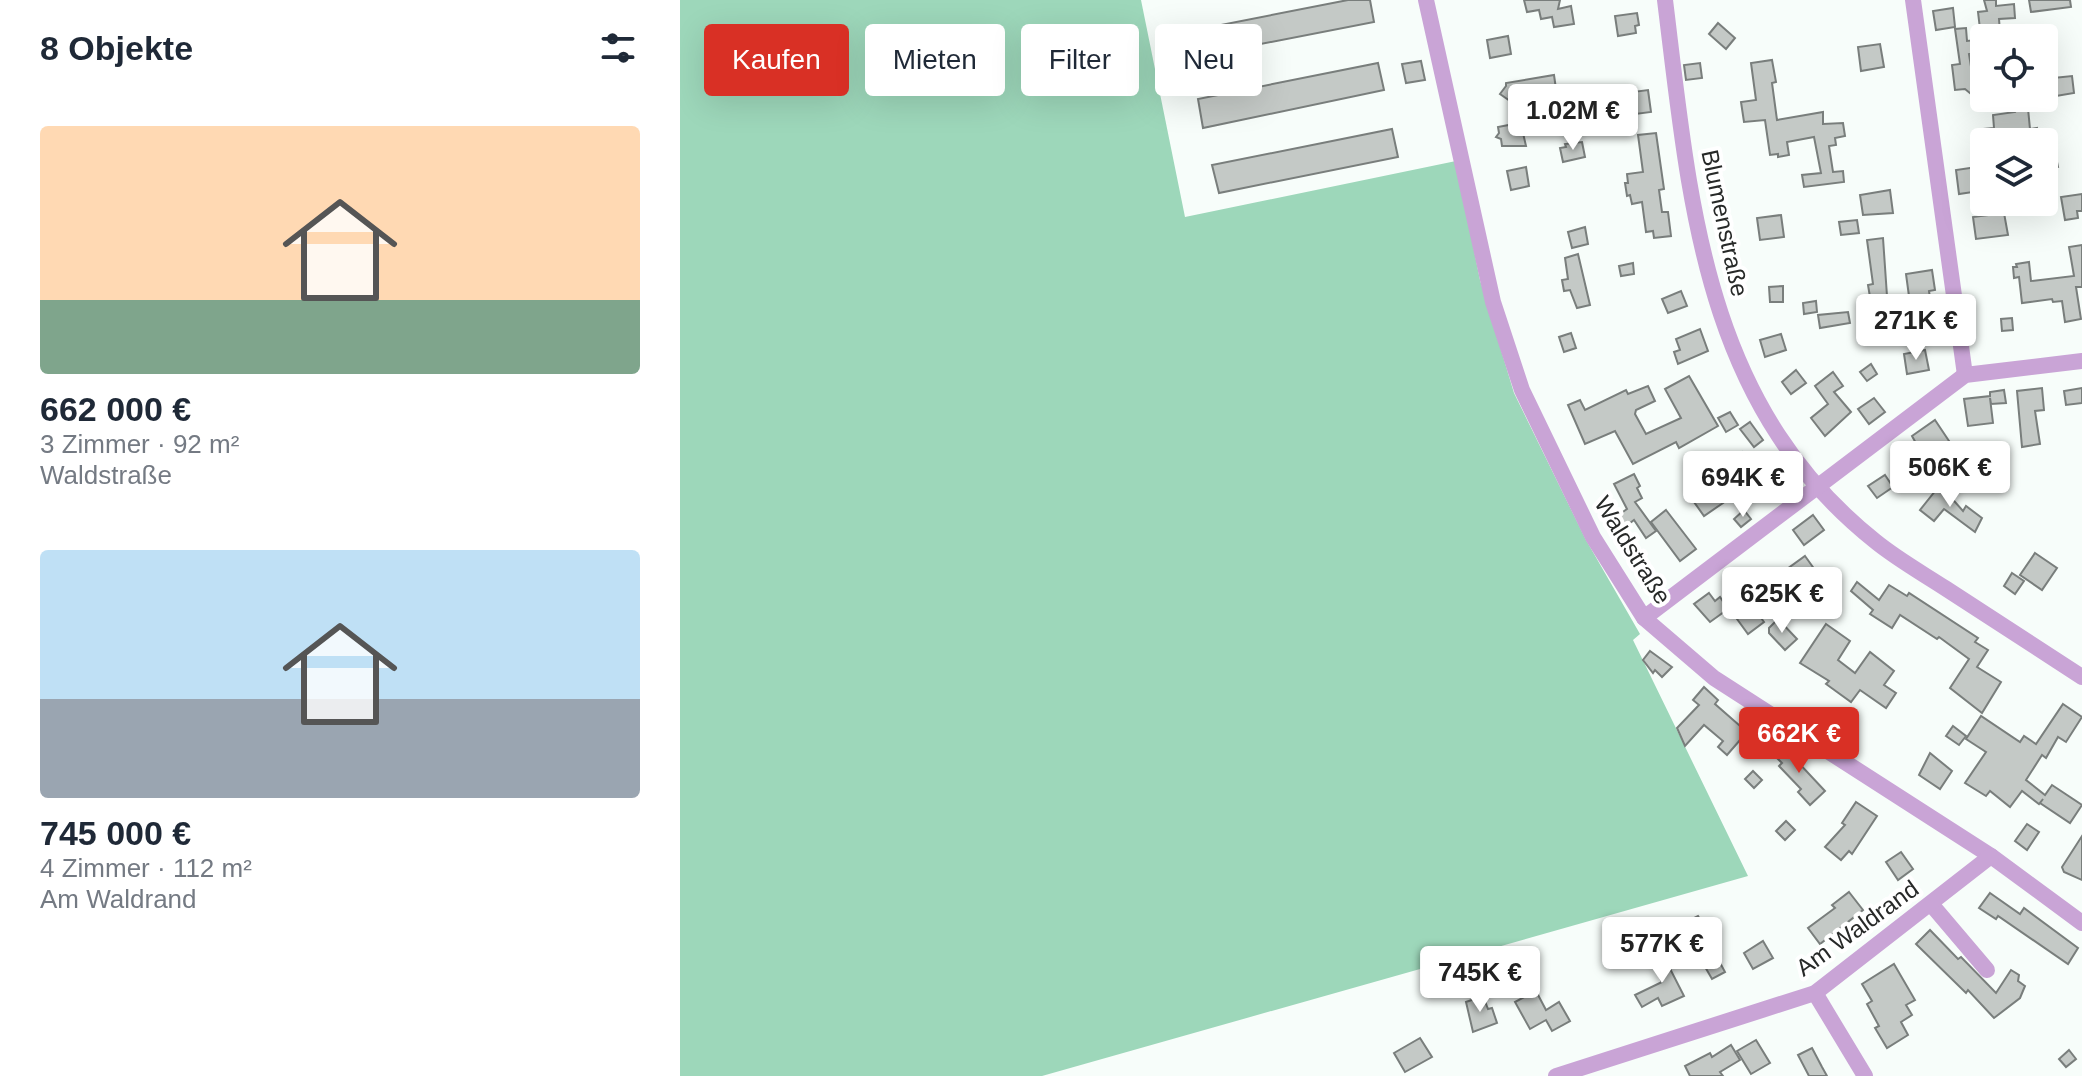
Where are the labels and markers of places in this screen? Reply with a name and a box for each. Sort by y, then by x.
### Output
pin: 1.02M € [1499,84,1647,152]
pin: 271K € [1851,294,1981,362]
pin: 506K € [1885,441,2015,509]
pin: 694K € [1678,451,1808,519]
pin: 625K € [1717,567,1847,635]
pin: 662K € [1734,707,1864,775]
pin: 577K € [1597,917,1727,985]
pin: 745K € [1415,946,1545,1014]

